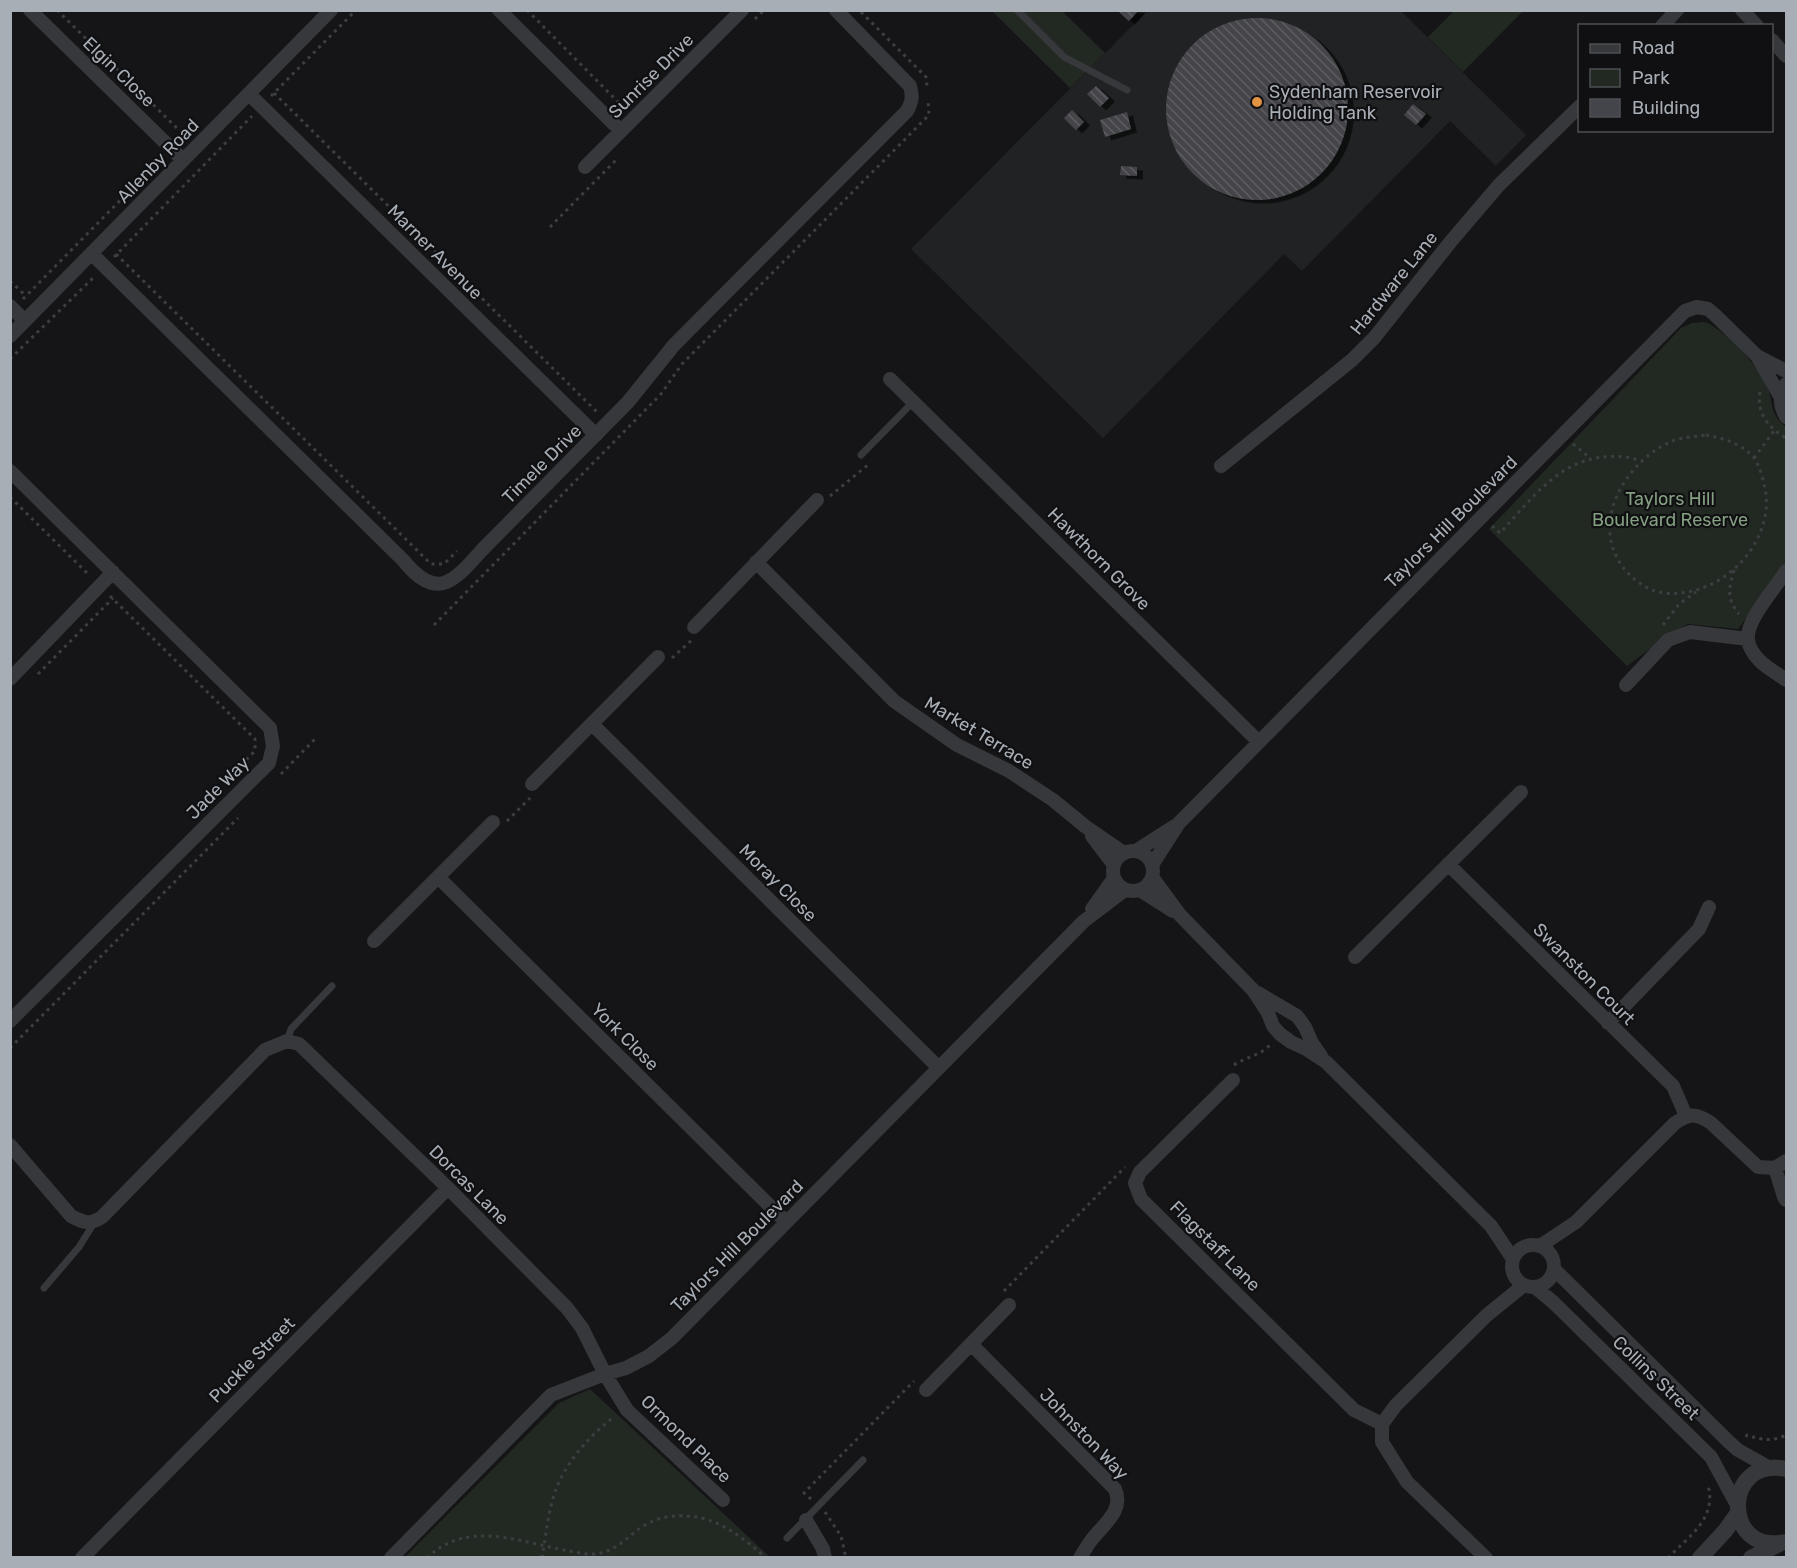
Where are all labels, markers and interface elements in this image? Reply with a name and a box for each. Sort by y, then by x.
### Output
legend [1578,24,1773,132]
street label: Sunrise Drive [604,29,698,123]
street label: Elgin Close [78,32,160,112]
text: Road [1632,37,1675,59]
text: Park [1632,67,1670,89]
place label: Sydenham Reservoir Holding Tank [1269,81,1442,124]
marker: Sydenham Reservoir Holding Tank [1250,95,1264,109]
text: Building [1632,97,1700,119]
street label: Allenby Road [112,114,204,208]
street label: Marner Avenue [383,200,487,304]
street label: Hardware Lane [1346,227,1442,339]
street label: Timele Drive [498,420,586,508]
street label: Taylors Hill Boulevard [1380,451,1522,593]
park label: Taylors Hill Boulevard Reserve [1592,488,1748,531]
street label: Hawthorn Grove [1043,503,1155,615]
street label: Market Terrace [921,692,1037,774]
street label: Jade Way [182,752,254,824]
street label: Moray Close [735,840,821,926]
street label: Swanston Court [1528,918,1640,1030]
street label: York Close [587,999,663,1075]
street label: Dorcas Lane [424,1140,514,1230]
street label: Taylors Hill Boulevard [666,1175,808,1317]
street label: Flagstaff Lane [1165,1196,1265,1296]
street label: Puckle Street [204,1312,300,1408]
street label: Collins Street [1608,1331,1704,1425]
street label: Johnston Way [1035,1384,1133,1484]
street label: Ormond Place [636,1390,736,1488]

